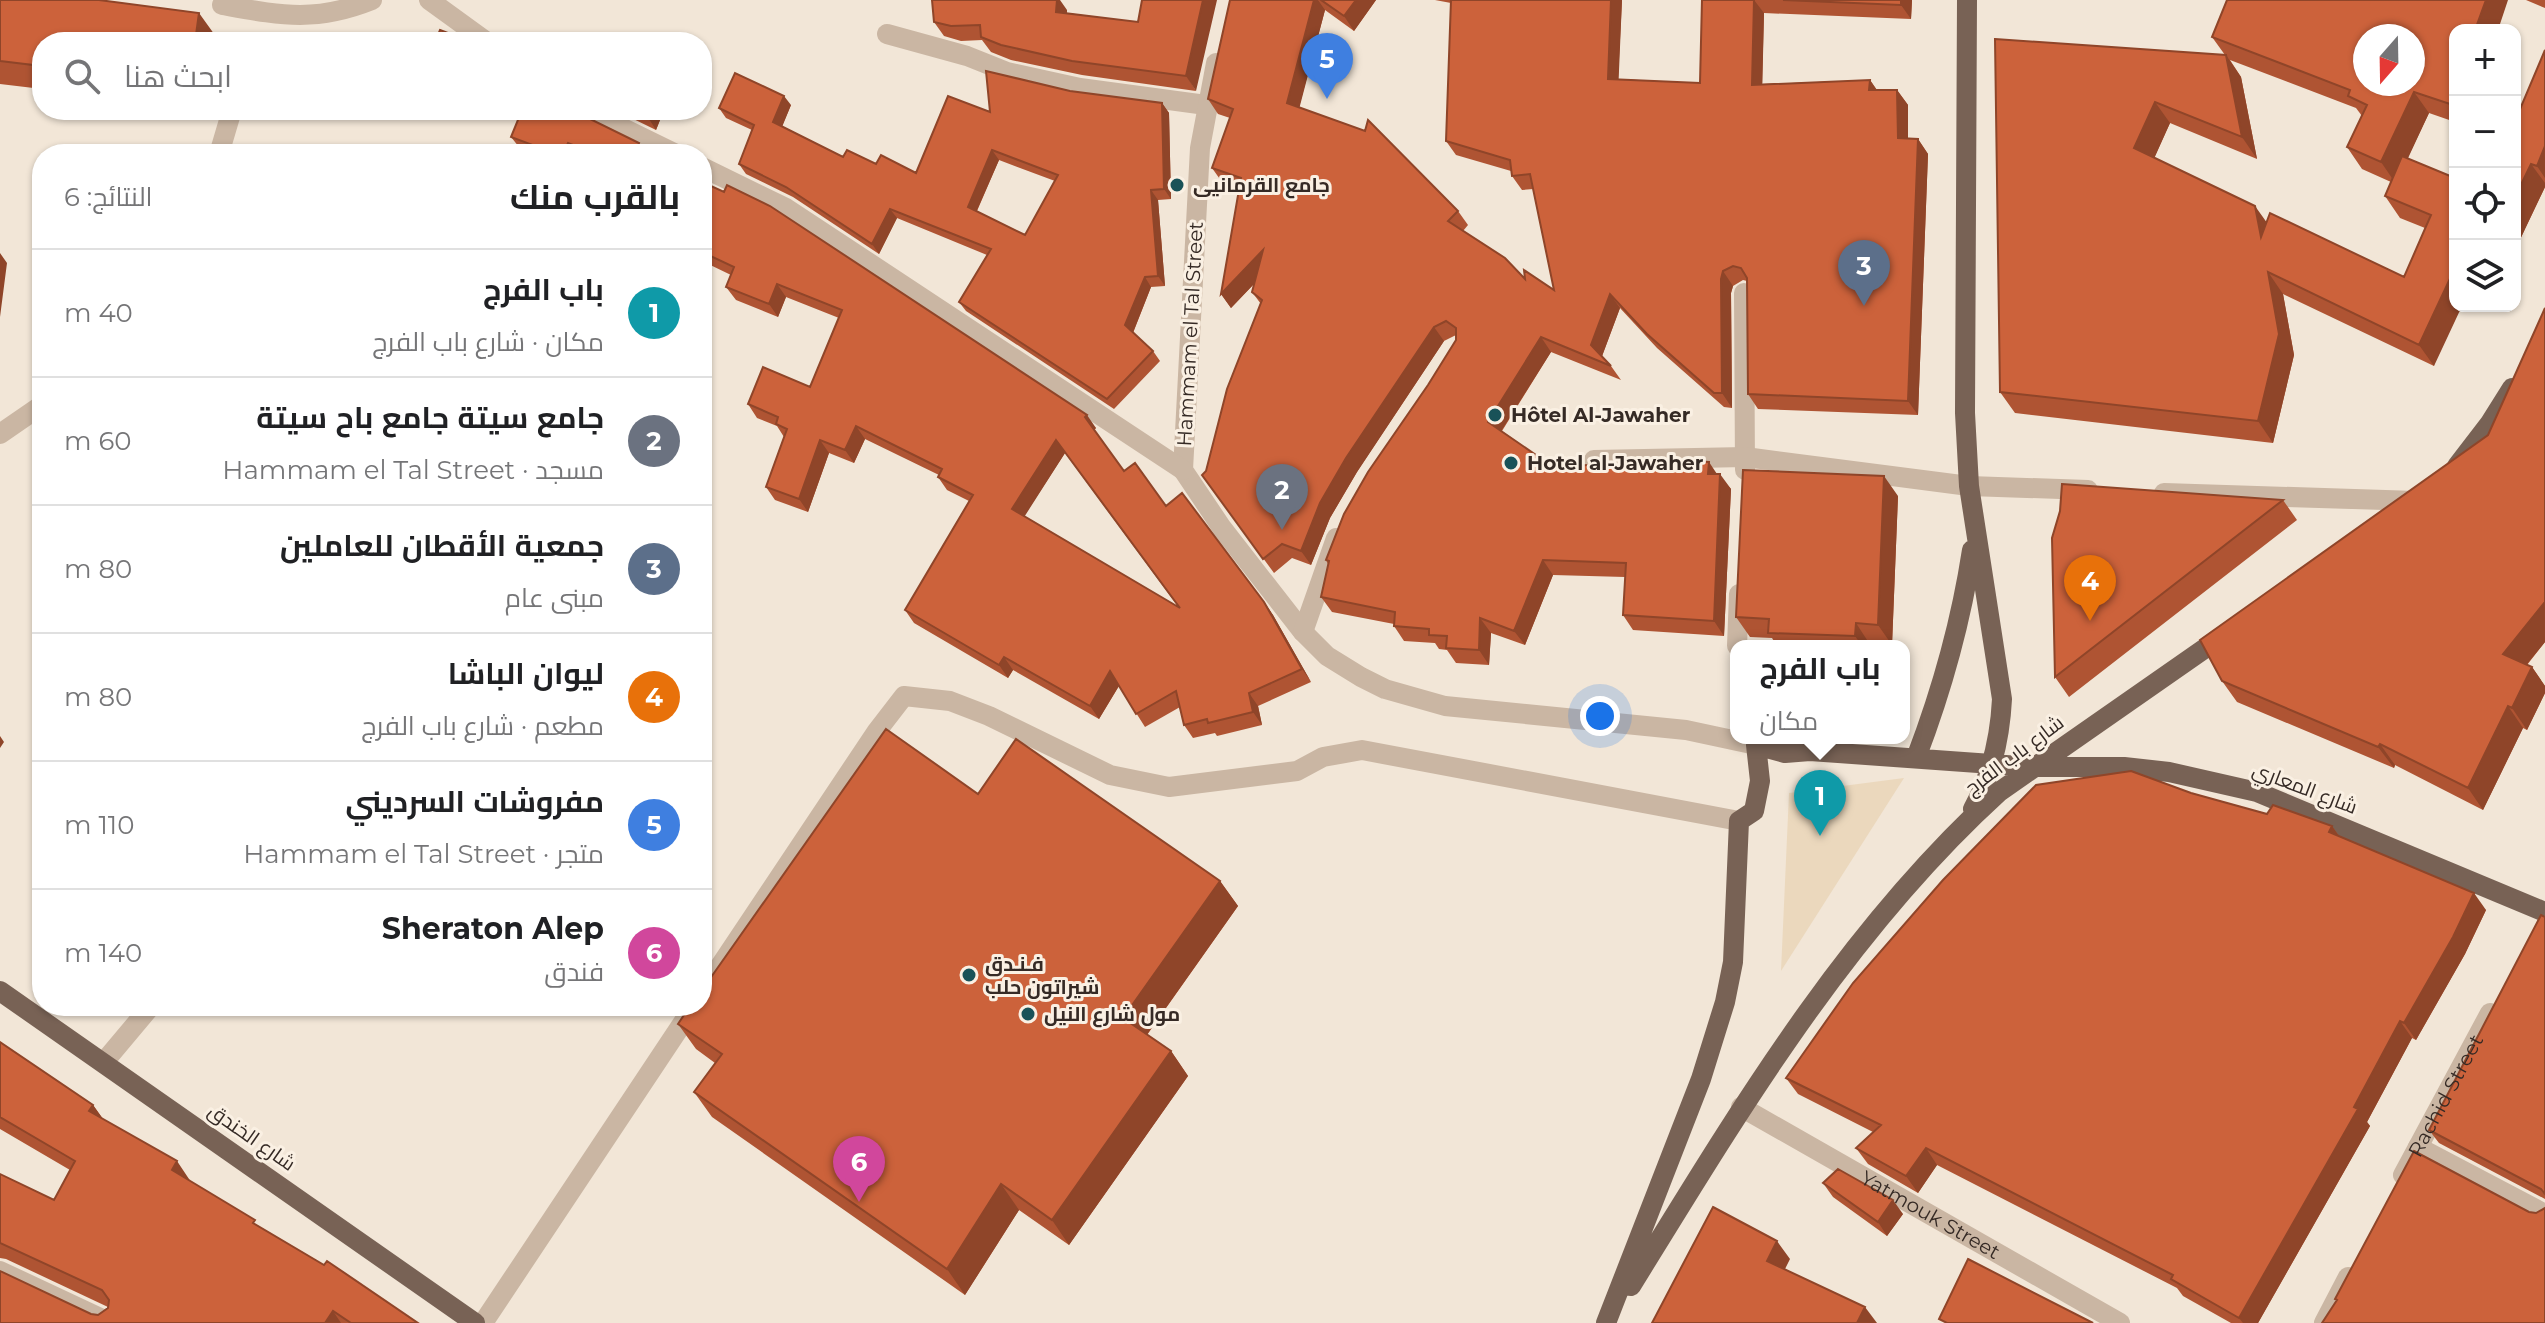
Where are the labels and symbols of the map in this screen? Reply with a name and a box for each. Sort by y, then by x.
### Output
north arrow [2353,24,2425,96]
pin: 5 [1301,33,1353,99]
place label: جامع القرمانيى [1193,173,1330,199]
marker: جامع القرمانيى [1168,176,1186,194]
street label: Hammam el Tal Street [1172,221,1208,447]
pin: 3 [1838,240,1890,306]
place label: Hôtel Al-Jawaher [1511,403,1691,427]
marker: Hôtel Al-Jawaher [1486,406,1504,424]
place label: Hotel al-Jawaher [1527,451,1704,475]
marker: Hotel al-Jawaher [1502,454,1520,472]
pin: 2 [1256,464,1308,530]
pin: 4 [2064,555,2116,621]
your location [1580,696,1620,736]
street label: شارع باب الفرج [1960,710,2069,802]
street label: شارع المعاري [2248,757,2361,823]
pin: 1 [1794,770,1846,836]
place label: فـنـدق شيراتون حلب [985,952,1100,999]
marker: فـنـدق شيراتون حلب [960,966,978,984]
place label: مول شارع النيل [1044,1002,1180,1028]
marker: مول شارع النيل [1019,1005,1037,1023]
street label: Rachid Street [2403,1030,2488,1161]
street label: شارع الخندق [203,1098,300,1177]
pin: 6 [833,1136,885,1202]
street label: Yatmouk Street [1857,1166,2004,1264]

